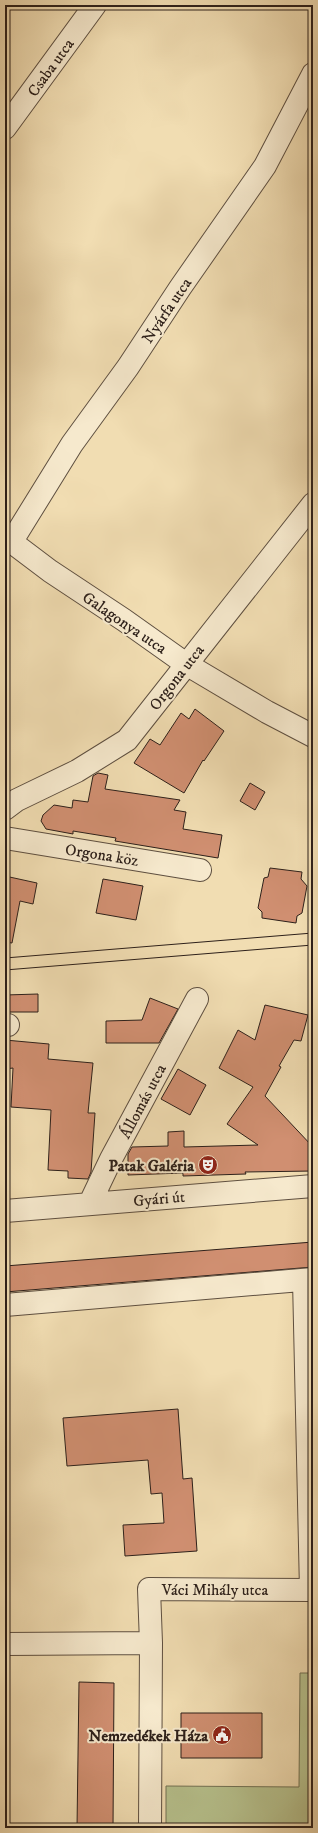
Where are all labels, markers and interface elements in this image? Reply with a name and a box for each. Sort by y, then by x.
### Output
street label: Csaba utca [23,34,79,101]
street label: Nyárfa utca [138,274,196,347]
street label: Galagonya utca [78,587,171,659]
street label: Orgona utca [145,641,209,714]
street label: Orgona köz [64,839,140,871]
street label: Állomás utca [115,1061,171,1142]
theatre icon: Patak Galéria [197,1154,219,1176]
place label: Patak Galéria [108,1156,195,1176]
street label: Gyári út [132,1187,186,1211]
street label: Váci Mihály utca [161,1580,268,1600]
public building icon: Nemzedékek Háza [211,1724,233,1746]
place label: Nemzedékek Háza [89,1726,209,1746]

